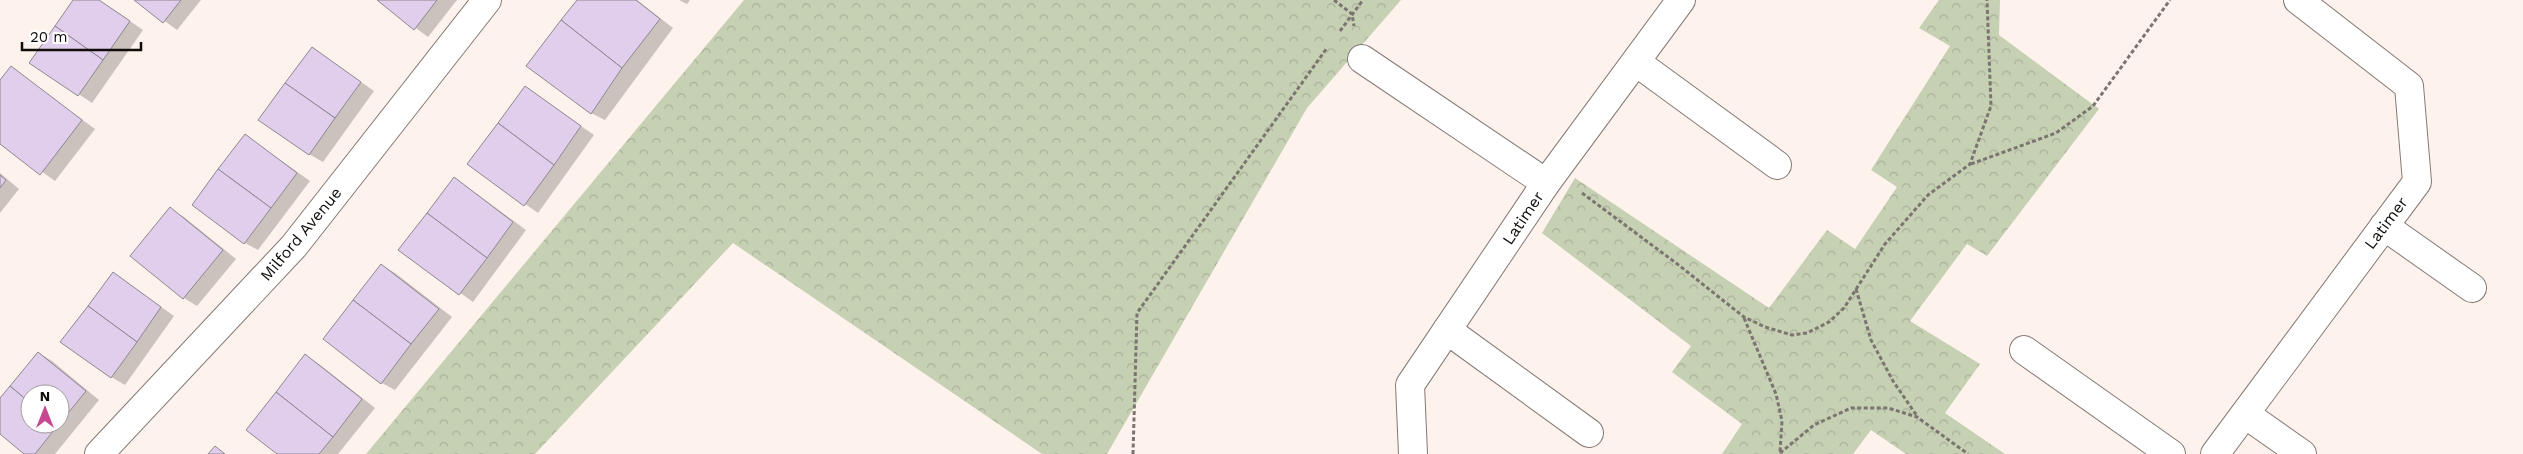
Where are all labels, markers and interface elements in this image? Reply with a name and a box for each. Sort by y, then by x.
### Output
scale bar [22,20,141,52]
text: 20 m [30,28,68,46]
street label: Milford Avenue [256,183,346,285]
street label: Latimer [1498,187,1548,248]
street label: Latimer [2360,193,2412,253]
north arrow [20,384,70,434]
text: N [40,388,50,404]

